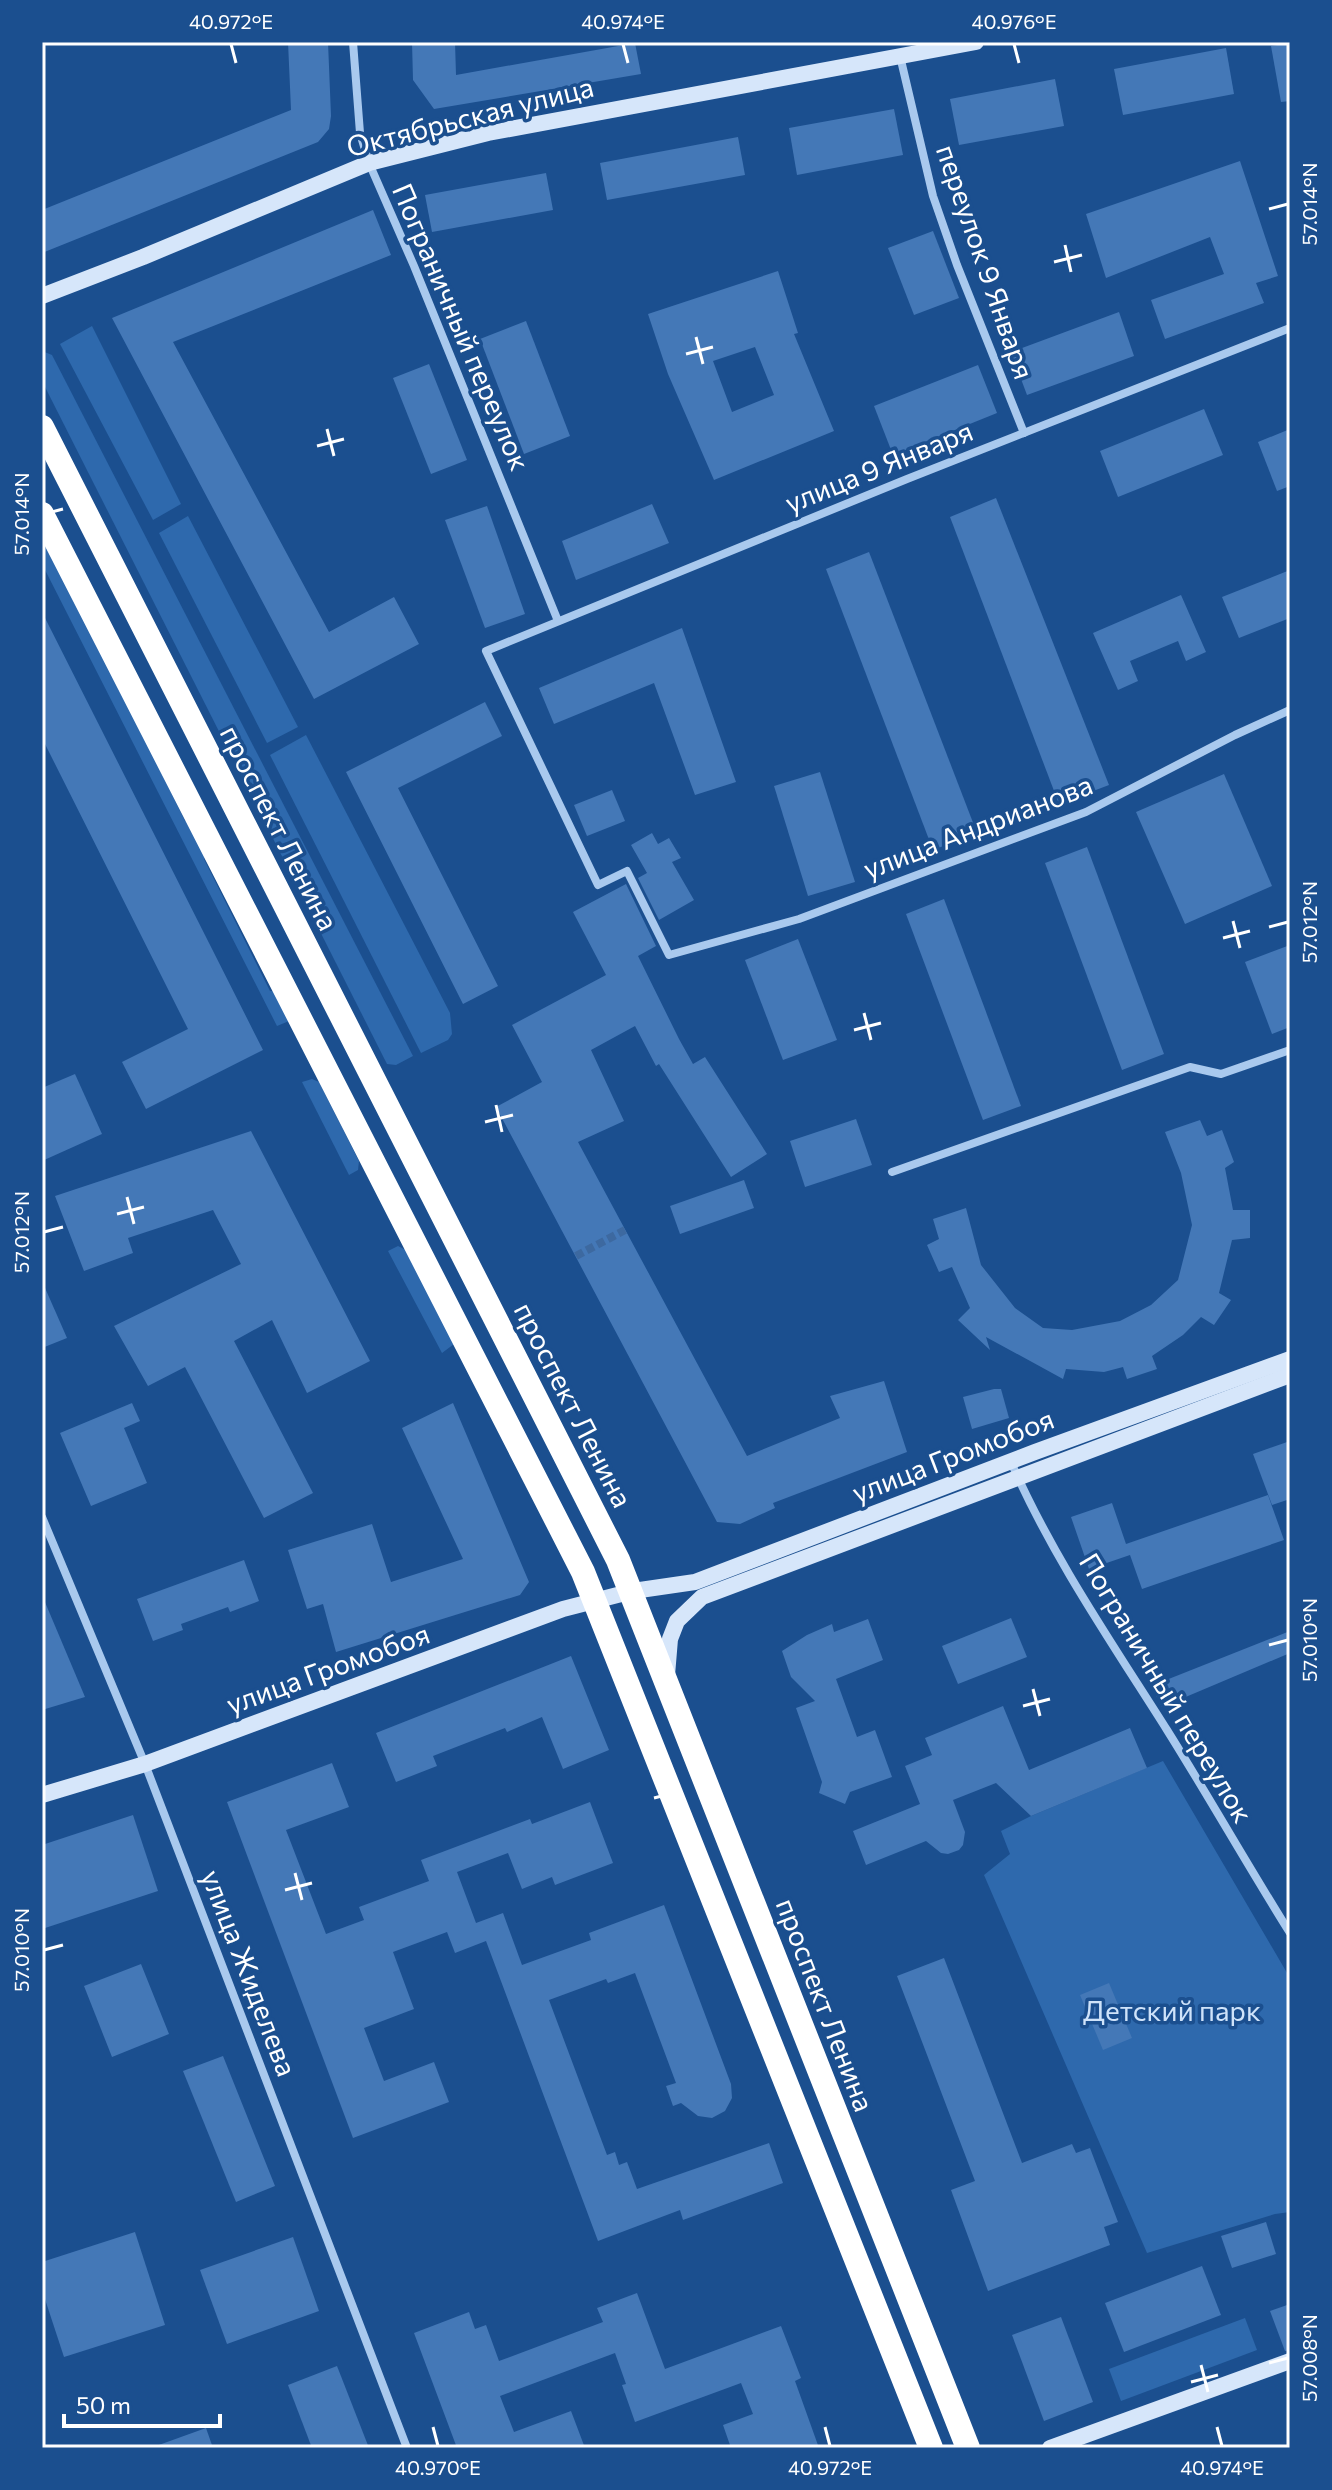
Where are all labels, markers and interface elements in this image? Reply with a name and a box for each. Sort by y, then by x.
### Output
text: 40.972°E [189,9,273,33]
text: 40.974°E [581,9,665,33]
text: 40.976°E [971,9,1057,33]
street label: Октябрьская улица [343,69,597,163]
street label: переулок 9 Января [930,140,1042,383]
text: 57.014°N [1297,162,1321,246]
street label: Пограничный переулок [386,178,538,475]
street label: улица 9 Января [780,413,977,519]
text: 57.014°N [9,472,33,556]
street label: проспект Ленина [214,719,346,936]
street label: улица Андрианова [858,767,1097,885]
text: 57.012°N [1297,881,1321,963]
text: 57.012°N [9,1191,33,1273]
street label: проспект Ленина [508,1296,640,1513]
street label: улица Громобоя [847,1401,1058,1509]
street label: Пограничный переулок [1073,1547,1261,1828]
text: 57.010°N [1297,1598,1321,1682]
street label: улица Громобоя [222,1616,434,1721]
street label: улица Жиделева [195,1865,305,2081]
street label: проспект Ленина [770,1893,882,2116]
text: 57.010°N [9,1908,33,1992]
park label: Детский парк [1083,1993,1261,2027]
text: 57.008°N [1297,2314,1321,2402]
scale bar [64,2378,220,2428]
text: 50 m [76,2390,131,2419]
text: 40.970°E [395,2455,481,2479]
text: 40.972°E [788,2455,872,2479]
text: 40.974°E [1180,2455,1264,2479]

